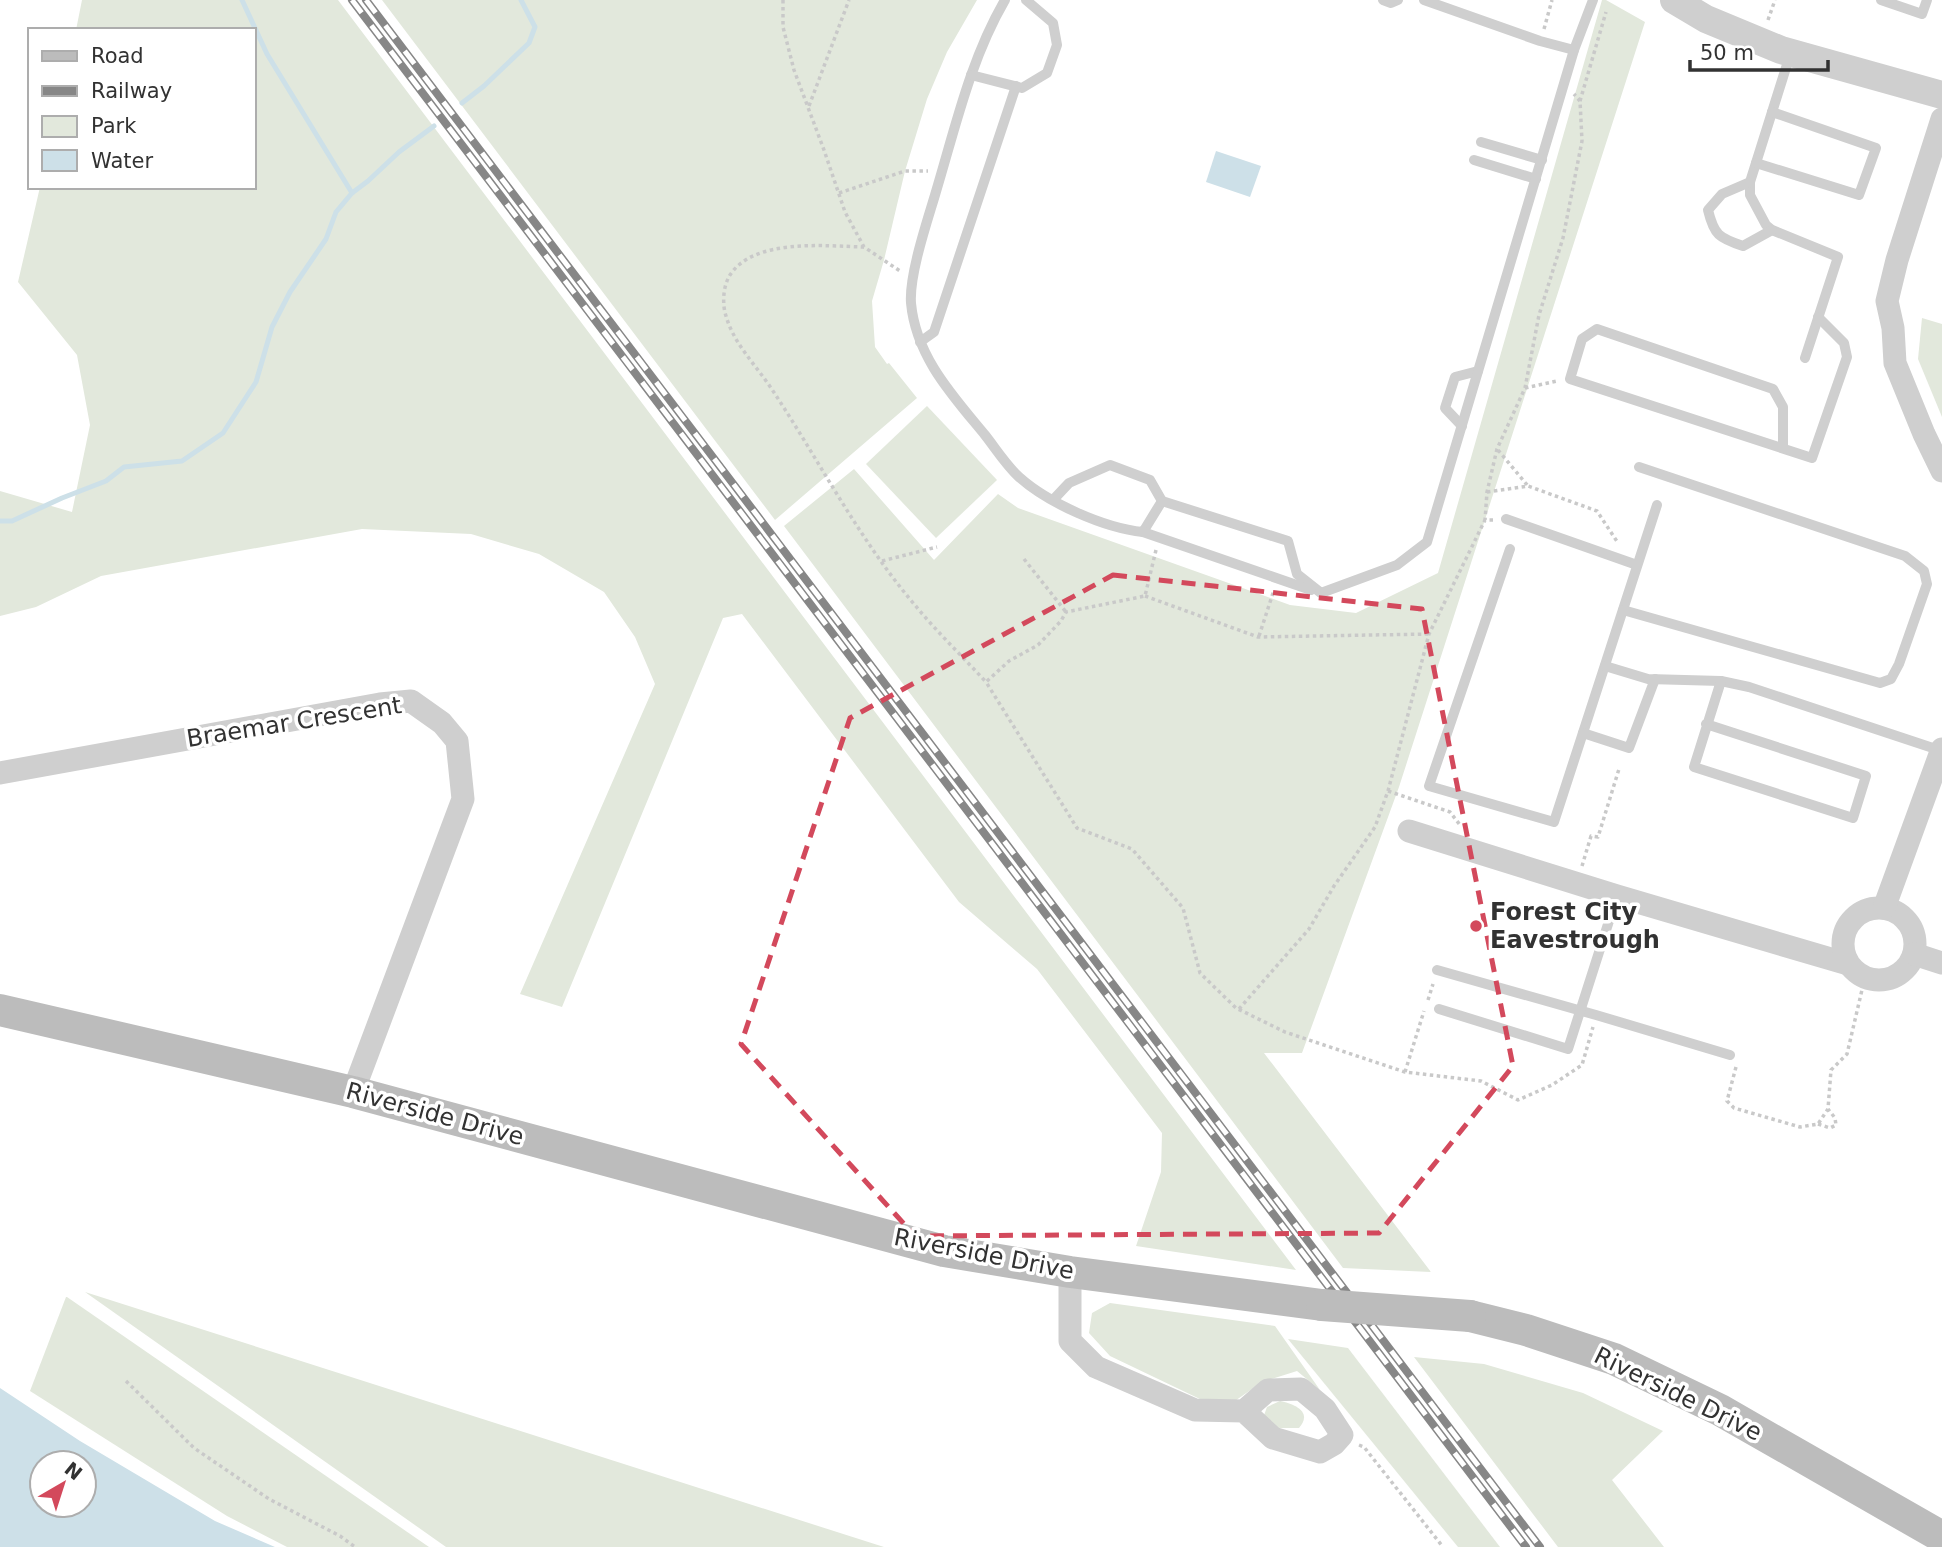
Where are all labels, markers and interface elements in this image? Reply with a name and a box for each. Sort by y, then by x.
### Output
legend [28,28,256,189]
scale bar [1690,28,1828,72]
text: 50 m [1700,41,1754,65]
text: Road [91,44,144,68]
text: Railway [91,79,172,103]
text: Park [91,114,137,138]
text: Water [91,149,153,173]
street label: Braemar Crescent [184,691,404,753]
place label: Forest City Eavestrough [1490,898,1660,954]
marker: Forest City Eavestrough [1468,918,1484,934]
street label: Riverside Drive [343,1077,527,1151]
street label: Riverside Drive [892,1223,1076,1285]
street label: Riverside Drive [1590,1341,1766,1447]
north arrow [28,1449,98,1519]
text: N [61,1457,87,1484]

